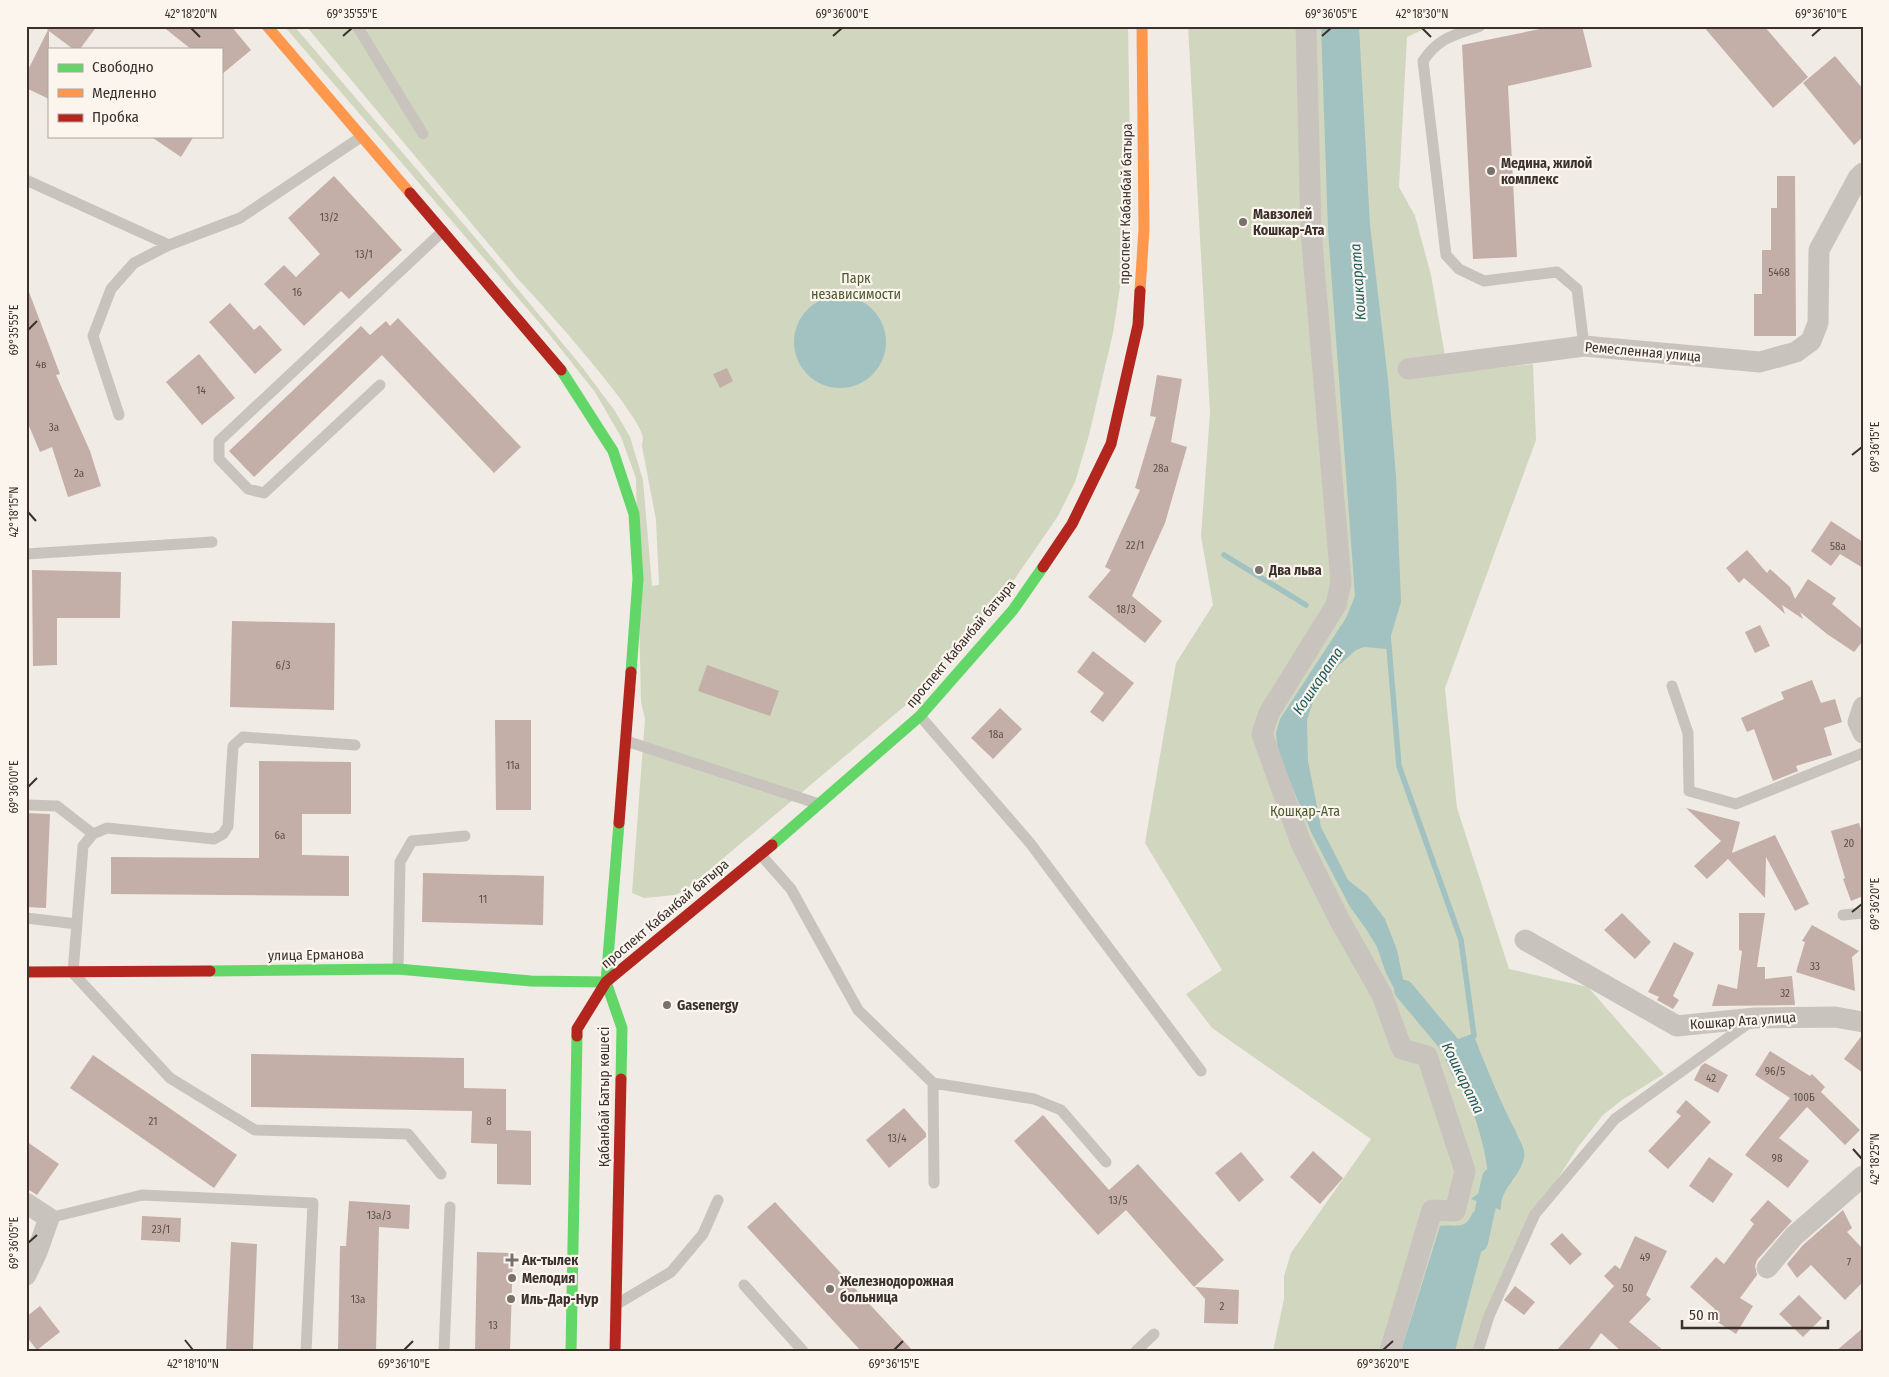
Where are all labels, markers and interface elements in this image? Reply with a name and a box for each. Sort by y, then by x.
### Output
text: 42°18'20"N [165,7,217,21]
text: 69°35'55"E [326,7,378,21]
text: 69°36'00"E [815,7,869,21]
text: 69°36'05"E [1305,7,1357,21]
text: 42°18'30"N [1396,7,1448,21]
text: 69°36'10"E [1795,7,1847,21]
legend [48,48,222,138]
text: Свободно [92,58,154,76]
text: Медленно [92,84,157,102]
text: Пробка [92,108,139,126]
street label: проспект Кабанбай батыра [1116,123,1136,285]
place label: Медина, жилой комплекс [1501,155,1592,188]
marker: Медина, жилой комплекс [1485,165,1497,177]
place label: Мавзолей Кошкар-Ата [1253,206,1325,239]
house number: 13/2 [320,211,338,224]
marker: Мавзолей Кошкар-Ата [1237,216,1249,228]
water label: Кошкарата [1346,243,1370,321]
house number: 13/1 [355,248,373,261]
house number: 5468 [1768,266,1790,279]
park label: Парк независимости [811,270,901,303]
house number: 16 [292,286,302,299]
text: 69°35'55"E [7,304,21,356]
street label: Ремесленная улица [1584,338,1702,366]
house number: 4в [36,358,46,371]
house number: 14 [196,384,206,397]
house number: 3а [49,421,59,434]
text: 69°36'15"E [1868,421,1882,472]
house number: 28а [1153,462,1169,475]
house number: 2а [74,467,84,480]
text: 42°18'15"N [7,486,21,538]
house number: 22/1 [1126,539,1144,552]
house number: 58а [1830,540,1846,553]
place label: Два льва [1268,562,1322,579]
marker: Два льва [1253,564,1265,576]
street label: проспект Кабанбай батыра [903,577,1020,711]
house number: 18/3 [1116,603,1136,616]
water label: Кошкарата [1289,644,1347,718]
house number: 6/3 [275,659,291,672]
house number: 18а [988,728,1004,741]
house number: 11а [506,759,520,772]
text: 69°36'00"E [7,760,21,814]
park label: Қошқар-Ата [1270,803,1340,820]
house number: 6а [275,829,285,842]
house number: 20 [1844,837,1855,850]
street label: проспект Кабанбай батыра [598,855,732,972]
text: 69°36'20"E [1868,877,1882,930]
house number: 11 [479,893,487,906]
street label: улица Ерманова [268,946,364,964]
house number: 33 [1810,960,1820,973]
house number: 32 [1780,987,1790,1000]
place label: Gasenergy [677,997,739,1014]
marker: Gasenergy [661,999,673,1011]
street label: Кошкар Ата улица [1689,1009,1797,1033]
street label: Қабанбай Батыр көшесі [596,1027,613,1167]
water label: Кошкарата [1438,1039,1488,1117]
house number: 96/5 [1765,1065,1785,1078]
house number: 42 [1706,1072,1716,1085]
house number: 100Б [1793,1091,1815,1104]
house number: 21 [149,1115,157,1128]
house number: 8 [486,1115,492,1128]
house number: 13/4 [888,1132,907,1145]
text: 42°18'25"N [1868,1133,1882,1185]
house number: 98 [1772,1152,1783,1165]
house number: 13/5 [1108,1194,1128,1207]
house number: 13а/3 [367,1209,391,1222]
text: 69°36'05"E [7,1217,21,1269]
house number: 23/1 [152,1223,170,1236]
house number: 49 [1640,1251,1650,1264]
place label: Ак-тылек [521,1252,579,1269]
marker: Ак-тылек [506,1254,518,1266]
house number: 7 [1847,1256,1852,1269]
place label: Мелодия [522,1270,575,1287]
marker: Мелодия [506,1272,518,1284]
place label: Железнодорожная больница [839,1273,954,1306]
house number: 50 [1623,1282,1634,1295]
marker: Железнодорожная больница [824,1283,836,1295]
place label: Иль-Дар-Нур [521,1291,599,1308]
house number: 13а [351,1293,365,1306]
marker: Иль-Дар-Нур [505,1293,517,1305]
scale bar [1682,1297,1828,1329]
house number: 2 [1220,1300,1225,1313]
text: 50 m [1689,1306,1719,1324]
house number: 13 [488,1319,498,1332]
text: 42°18'10"N [167,1357,219,1371]
text: 69°36'10"E [378,1357,430,1371]
text: 69°36'15"E [869,1357,920,1371]
text: 69°36'20"E [1357,1357,1410,1371]

